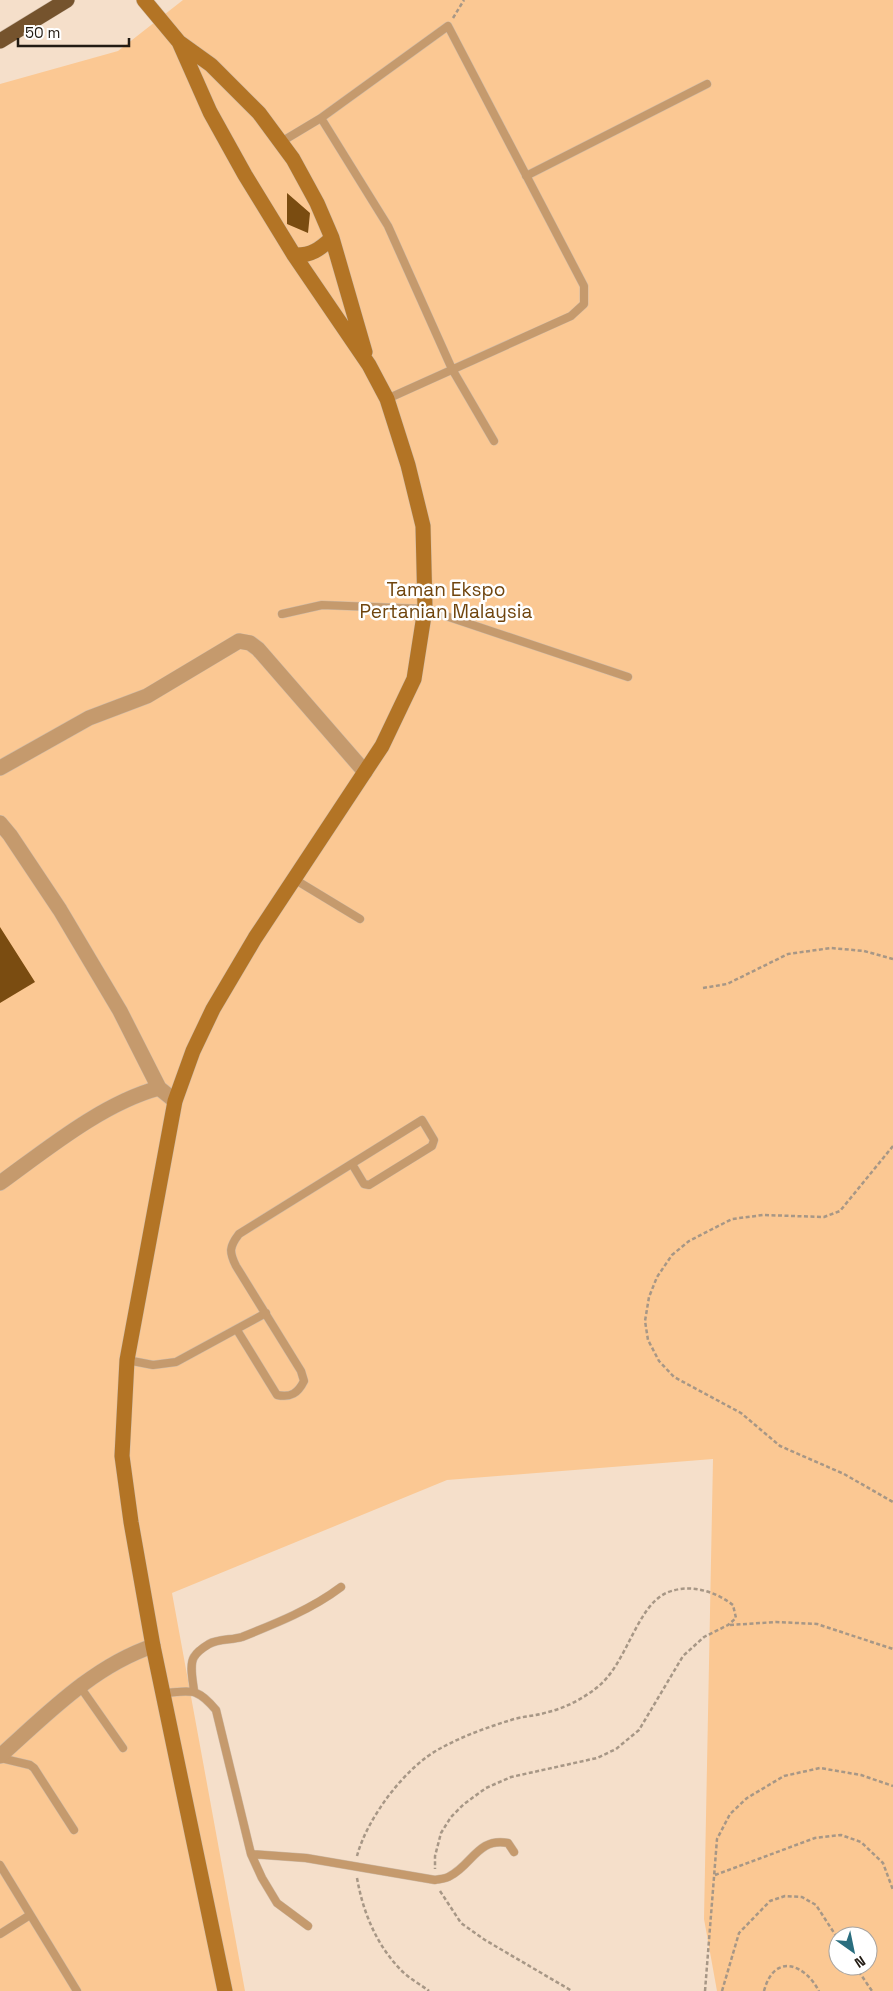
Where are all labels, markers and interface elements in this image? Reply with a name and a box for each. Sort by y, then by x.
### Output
scale bar [18,15,129,47]
text: 50 m [25,23,60,42]
park label: Taman Ekspo Pertanian Malaysia [360,577,532,624]
north arrow [828,1926,878,1976]
text: N [851,1952,869,1972]

